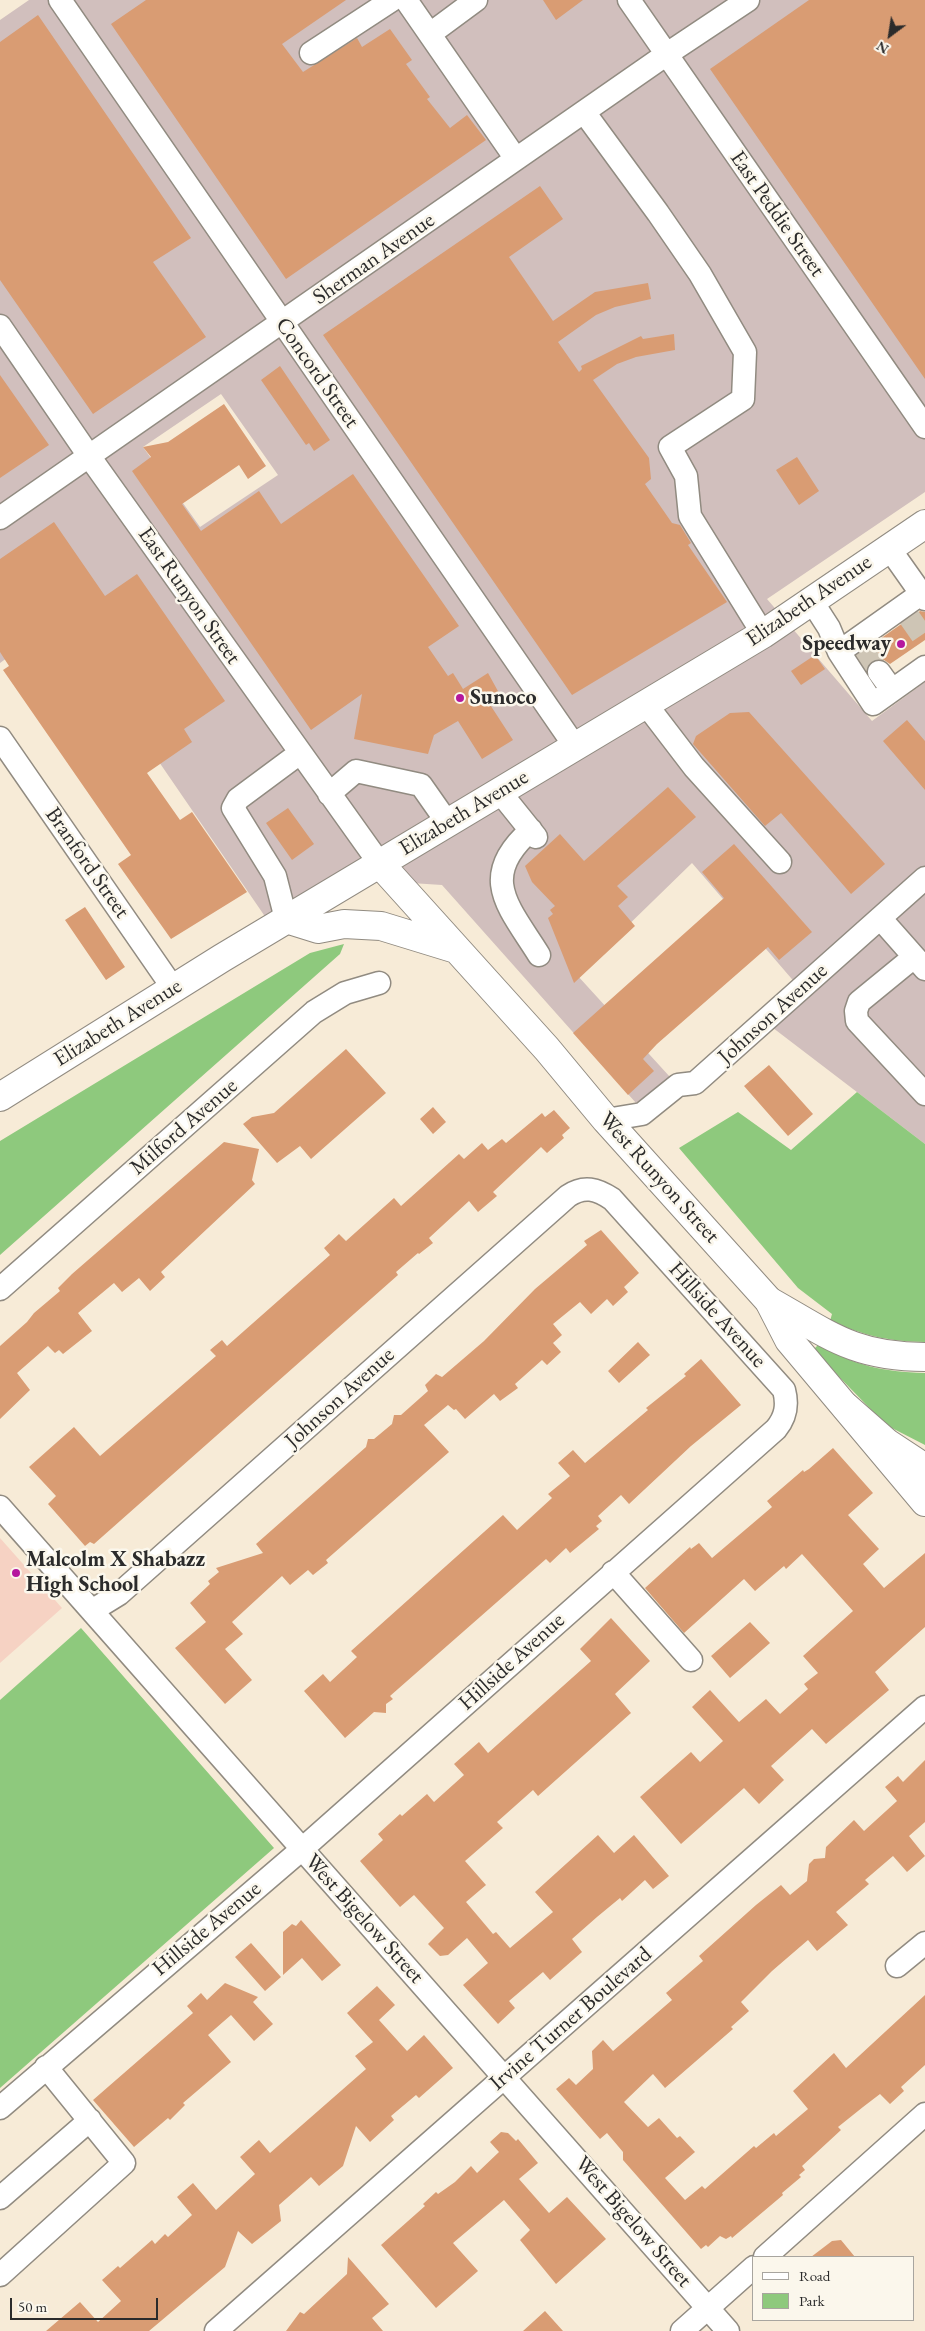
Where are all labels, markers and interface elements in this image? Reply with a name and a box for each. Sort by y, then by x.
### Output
north arrow [865,10,915,60]
text: N [873,37,892,58]
street label: East Peddie Street [724,146,830,282]
street label: Sherman Avenue [308,207,440,311]
street label: Concord Street [269,313,365,433]
street label: East Runyon Street [132,522,246,670]
street label: Elizabeth Avenue [741,549,877,653]
place label: Speedway [802,631,891,657]
marker: Speedway [895,638,907,650]
place label: Sunoco [470,685,537,711]
marker: Sunoco [454,692,466,704]
street label: Elizabeth Avenue [395,764,533,862]
street label: Branford Street [39,803,135,923]
street label: Johnson Avenue [713,958,833,1070]
street label: Elizabeth Avenue [49,973,187,1073]
street label: Milford Avenue [125,1073,243,1181]
street label: West Runyon Street [593,1107,725,1249]
street label: Hillside Avenue [663,1257,771,1373]
street label: Johnson Avenue [280,1342,400,1454]
place label: Malcolm X Shabazz High School [26,1547,205,1598]
marker: Malcolm X Shabazz High School [10,1567,22,1579]
street label: Hillside Avenue [454,1608,570,1716]
street label: West Bigelow Street [299,1849,429,1989]
street label: Hillside Avenue [147,1876,267,1982]
street label: Irvine Turner Boulevard [485,1941,657,2097]
street label: West Bigelow Street [569,2151,697,2293]
legend [752,2256,915,2321]
text: Road [799,2266,830,2285]
scale bar [12,2288,160,2320]
text: Park [799,2291,825,2310]
text: 50 m [18,2297,47,2316]

